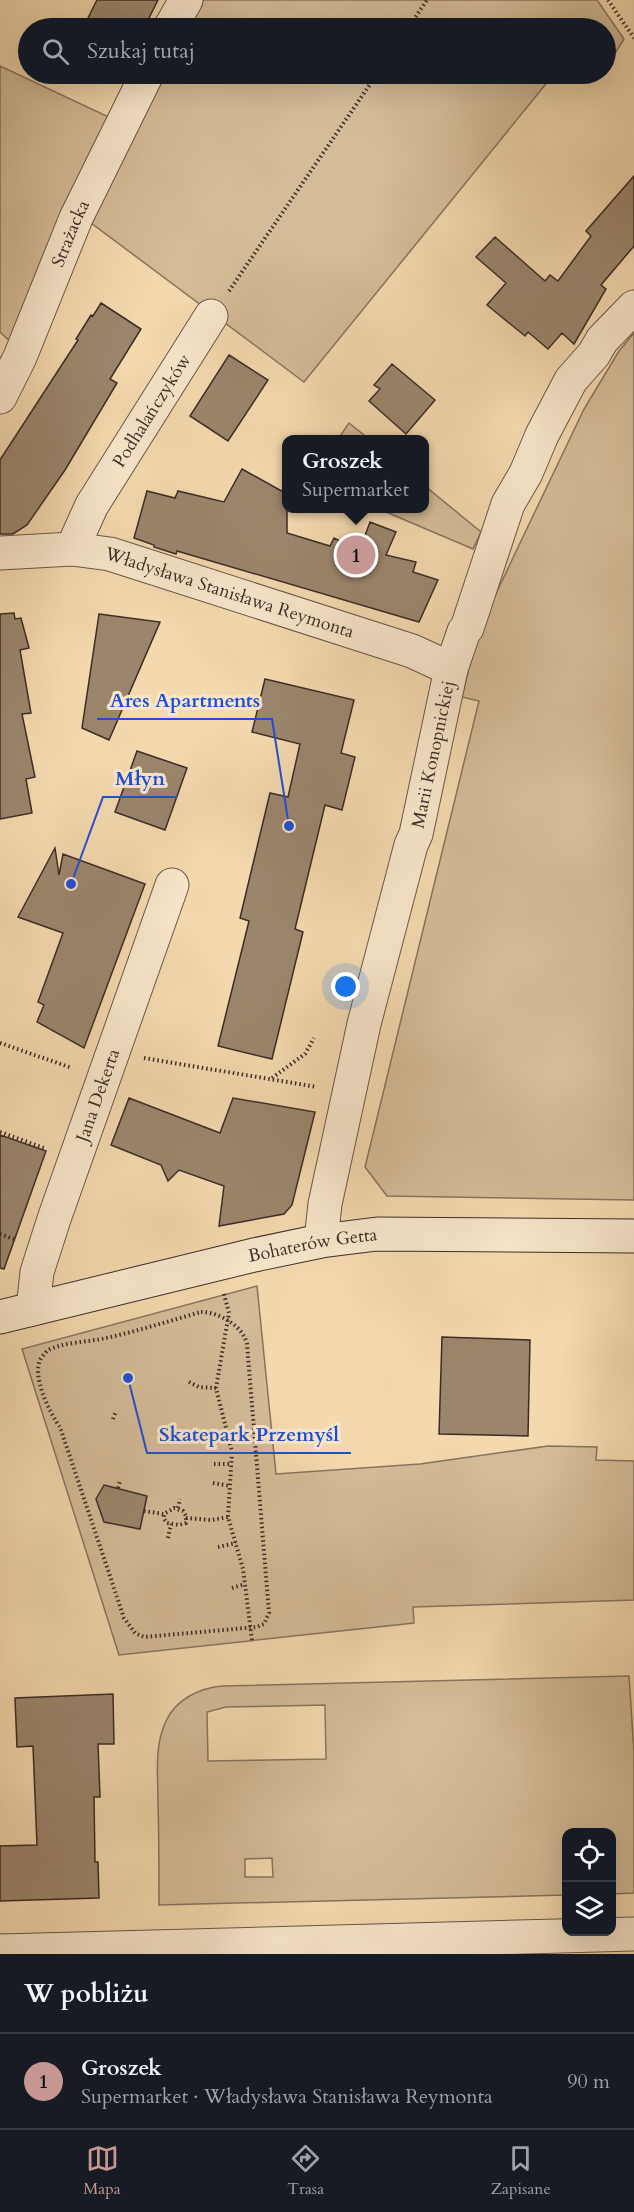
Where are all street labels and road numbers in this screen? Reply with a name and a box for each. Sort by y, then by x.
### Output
street label: Strażacka [45,196,96,271]
street label: Podhalańczyków [106,348,197,472]
street label: Władysława Stanisława Reymonta [101,540,357,644]
street label: Marii Konopnickiej [405,678,461,831]
street label: Jana Dekerta [69,1045,126,1148]
street label: Bohaterów Getta [246,1222,379,1268]

